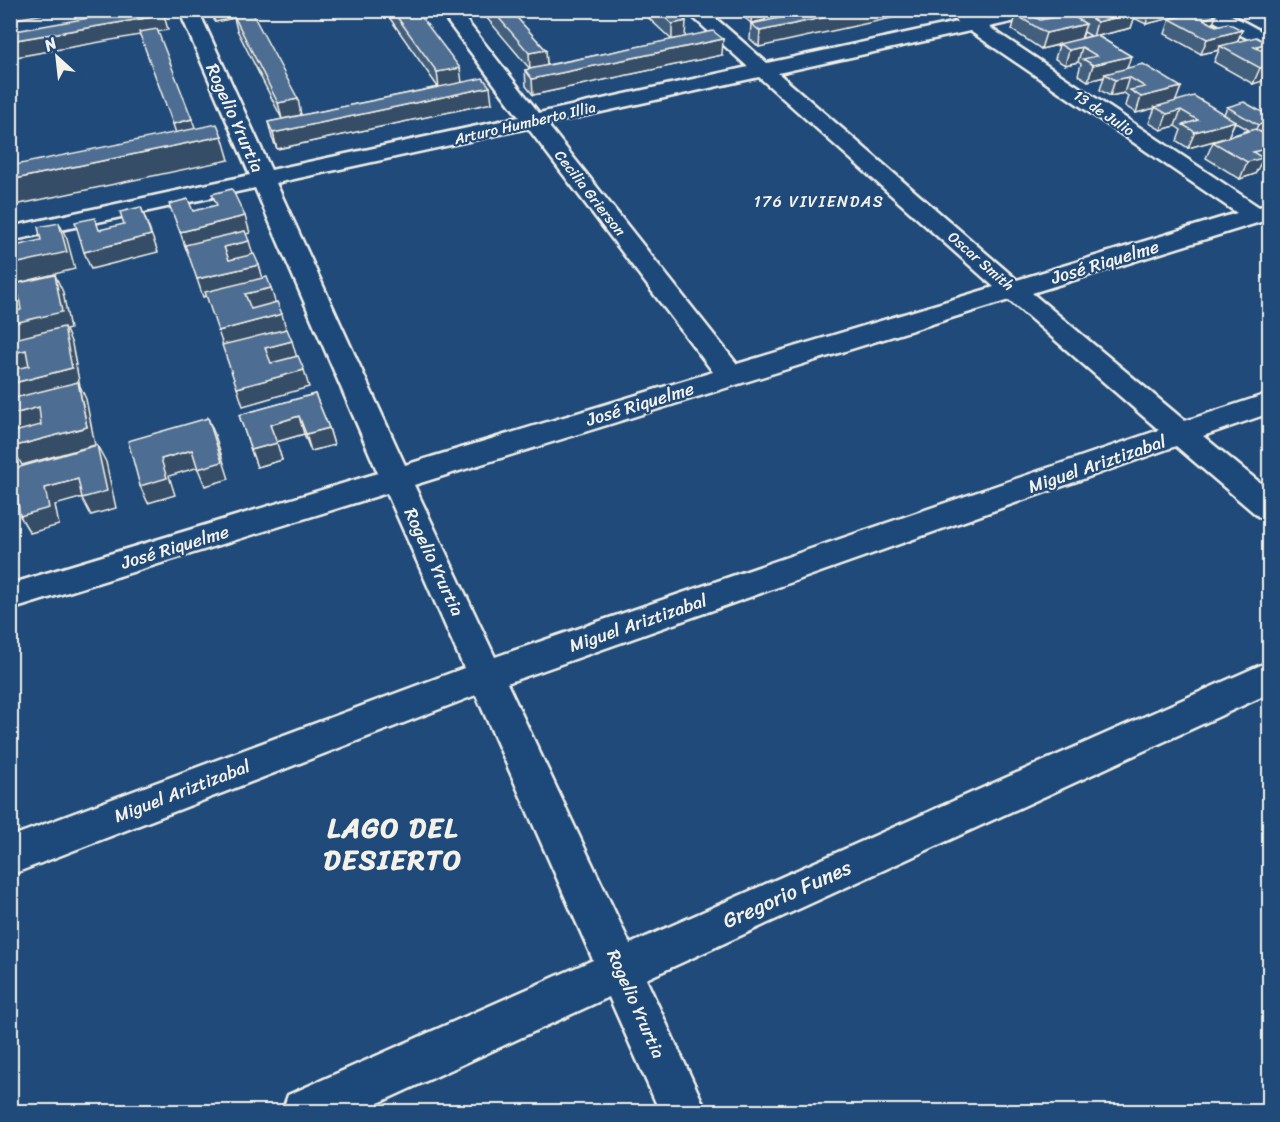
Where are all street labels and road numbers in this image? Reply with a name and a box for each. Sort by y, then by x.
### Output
street label: Rogelio Yrurtia [197,58,273,178]
street label: 13 de Julio [1068,83,1140,143]
street label: Arturo Humberto Illia [451,94,599,152]
street label: Cecilia Grierson [548,144,632,242]
street label: Oscar Smith [942,225,1020,298]
street label: José Riquelme [1046,230,1163,294]
street label: José Riquelme [581,372,698,436]
street label: Miguel Ariztizabal [1024,425,1171,503]
street label: Rogelio Yrurtia [395,502,473,622]
street label: José Riquelme [116,515,233,579]
street label: Miguel Ariztizabal [565,584,712,662]
street label: Miguel Ariztizabal [109,750,256,832]
street label: Gregorio Funes [716,848,858,939]
street label: Rogelio Yrurtia [598,944,674,1064]

